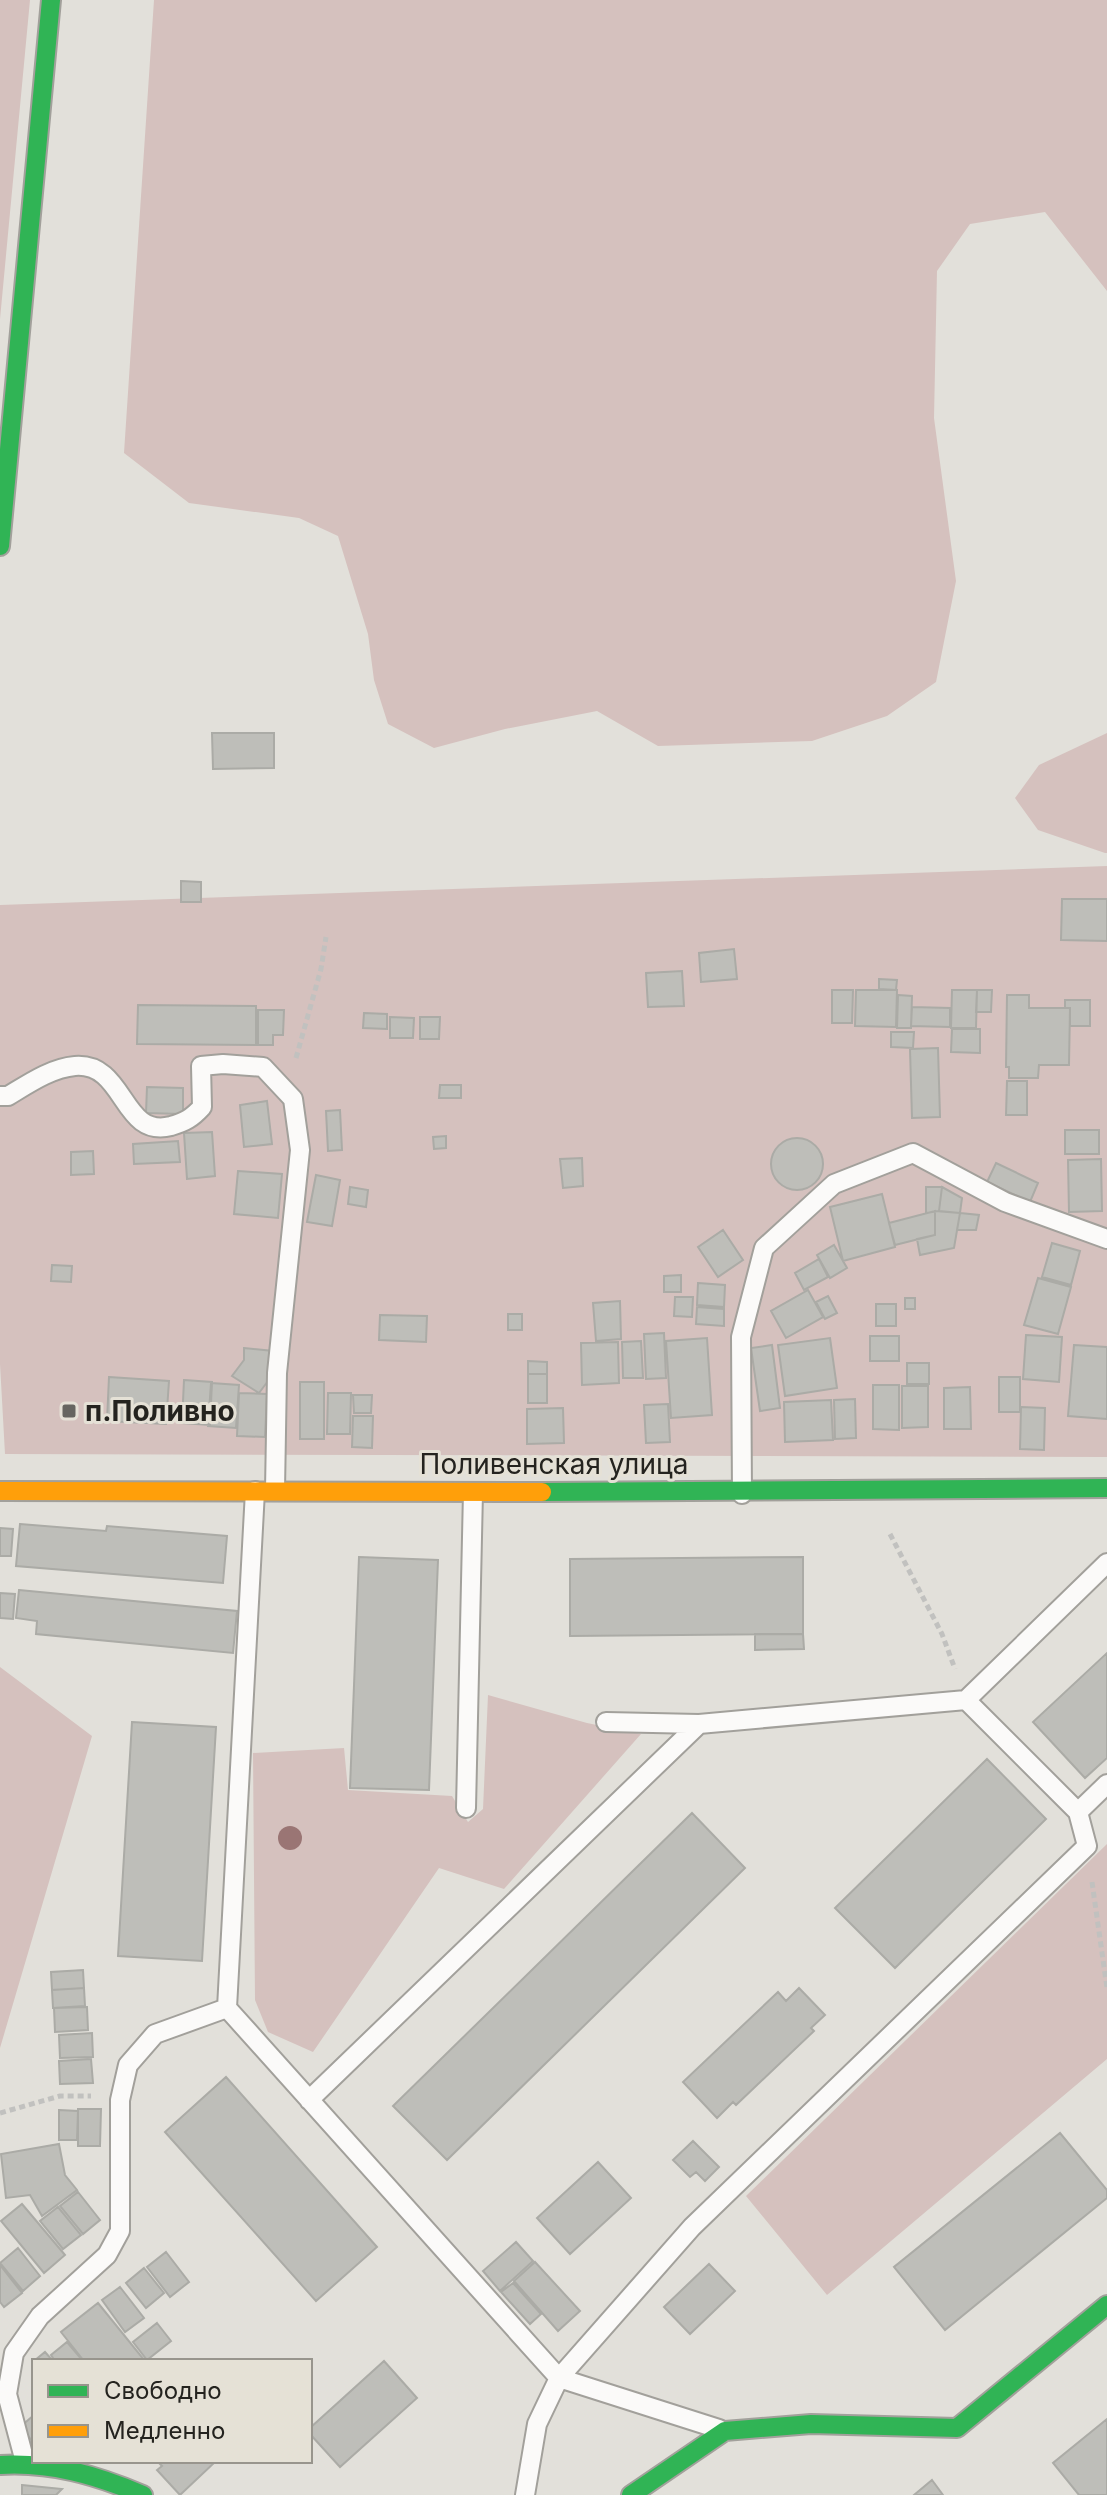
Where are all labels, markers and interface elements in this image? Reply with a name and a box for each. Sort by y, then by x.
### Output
place label: п.Поливно [85,1394,235,1428]
marker: п.Поливно [60,1402,78,1420]
street label: Поливенская улица [420,1447,688,1481]
legend [32,2359,312,2463]
text: Свободно [104,2376,222,2405]
text: Медленно [104,2416,225,2445]

